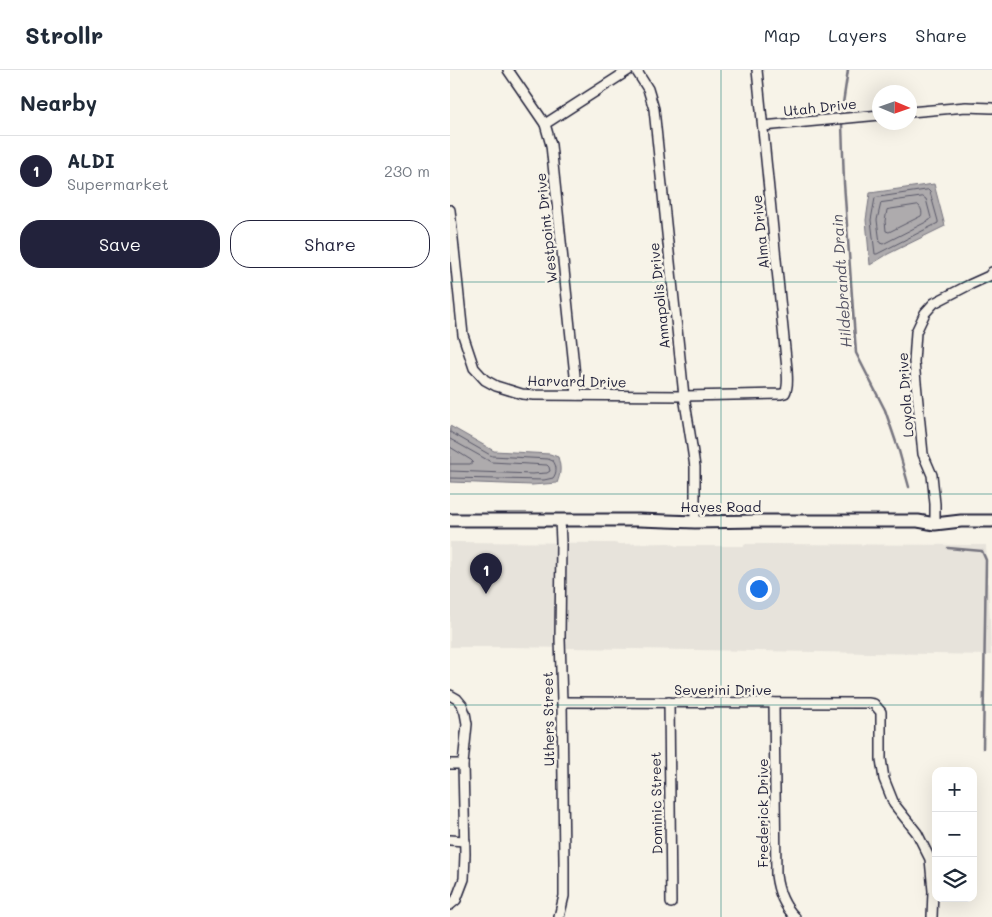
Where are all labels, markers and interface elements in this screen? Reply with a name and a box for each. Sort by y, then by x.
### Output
text: Strollr [25,19,103,50]
text: Map [764,23,800,47]
text: Layers [828,23,887,47]
text: Share [915,23,967,47]
north arrow [872,85,917,130]
text: Nearby [20,89,97,116]
street label: Utah Drive [782,94,858,120]
text: ALDI [67,148,115,173]
text: 1 [32,160,40,181]
text: 230 m [384,160,430,181]
street label: Westpoint Drive [531,172,561,284]
text: Supermarket [67,173,169,194]
street label: Alma Drive [747,194,773,270]
water label: Hildebrandt Drain [826,214,856,348]
button: Save [20,220,220,268]
button: Share [230,220,430,268]
street label: Annapolis Drive [644,242,674,350]
street label: Loyola Drive [893,352,917,438]
street label: Harvard Drive [527,371,627,391]
street label: Hayes Road [681,497,762,516]
pin: 1 [470,553,502,594]
your location [746,576,772,602]
street label: Uthers Street [538,671,558,767]
street label: Severini Drive [674,680,772,699]
street label: Dominic Street [646,751,666,855]
street label: Frederick Drive [753,758,772,868]
map controls [932,767,977,902]
button: + [932,767,977,812]
button: − [932,812,977,857]
button: layers [932,857,977,902]

